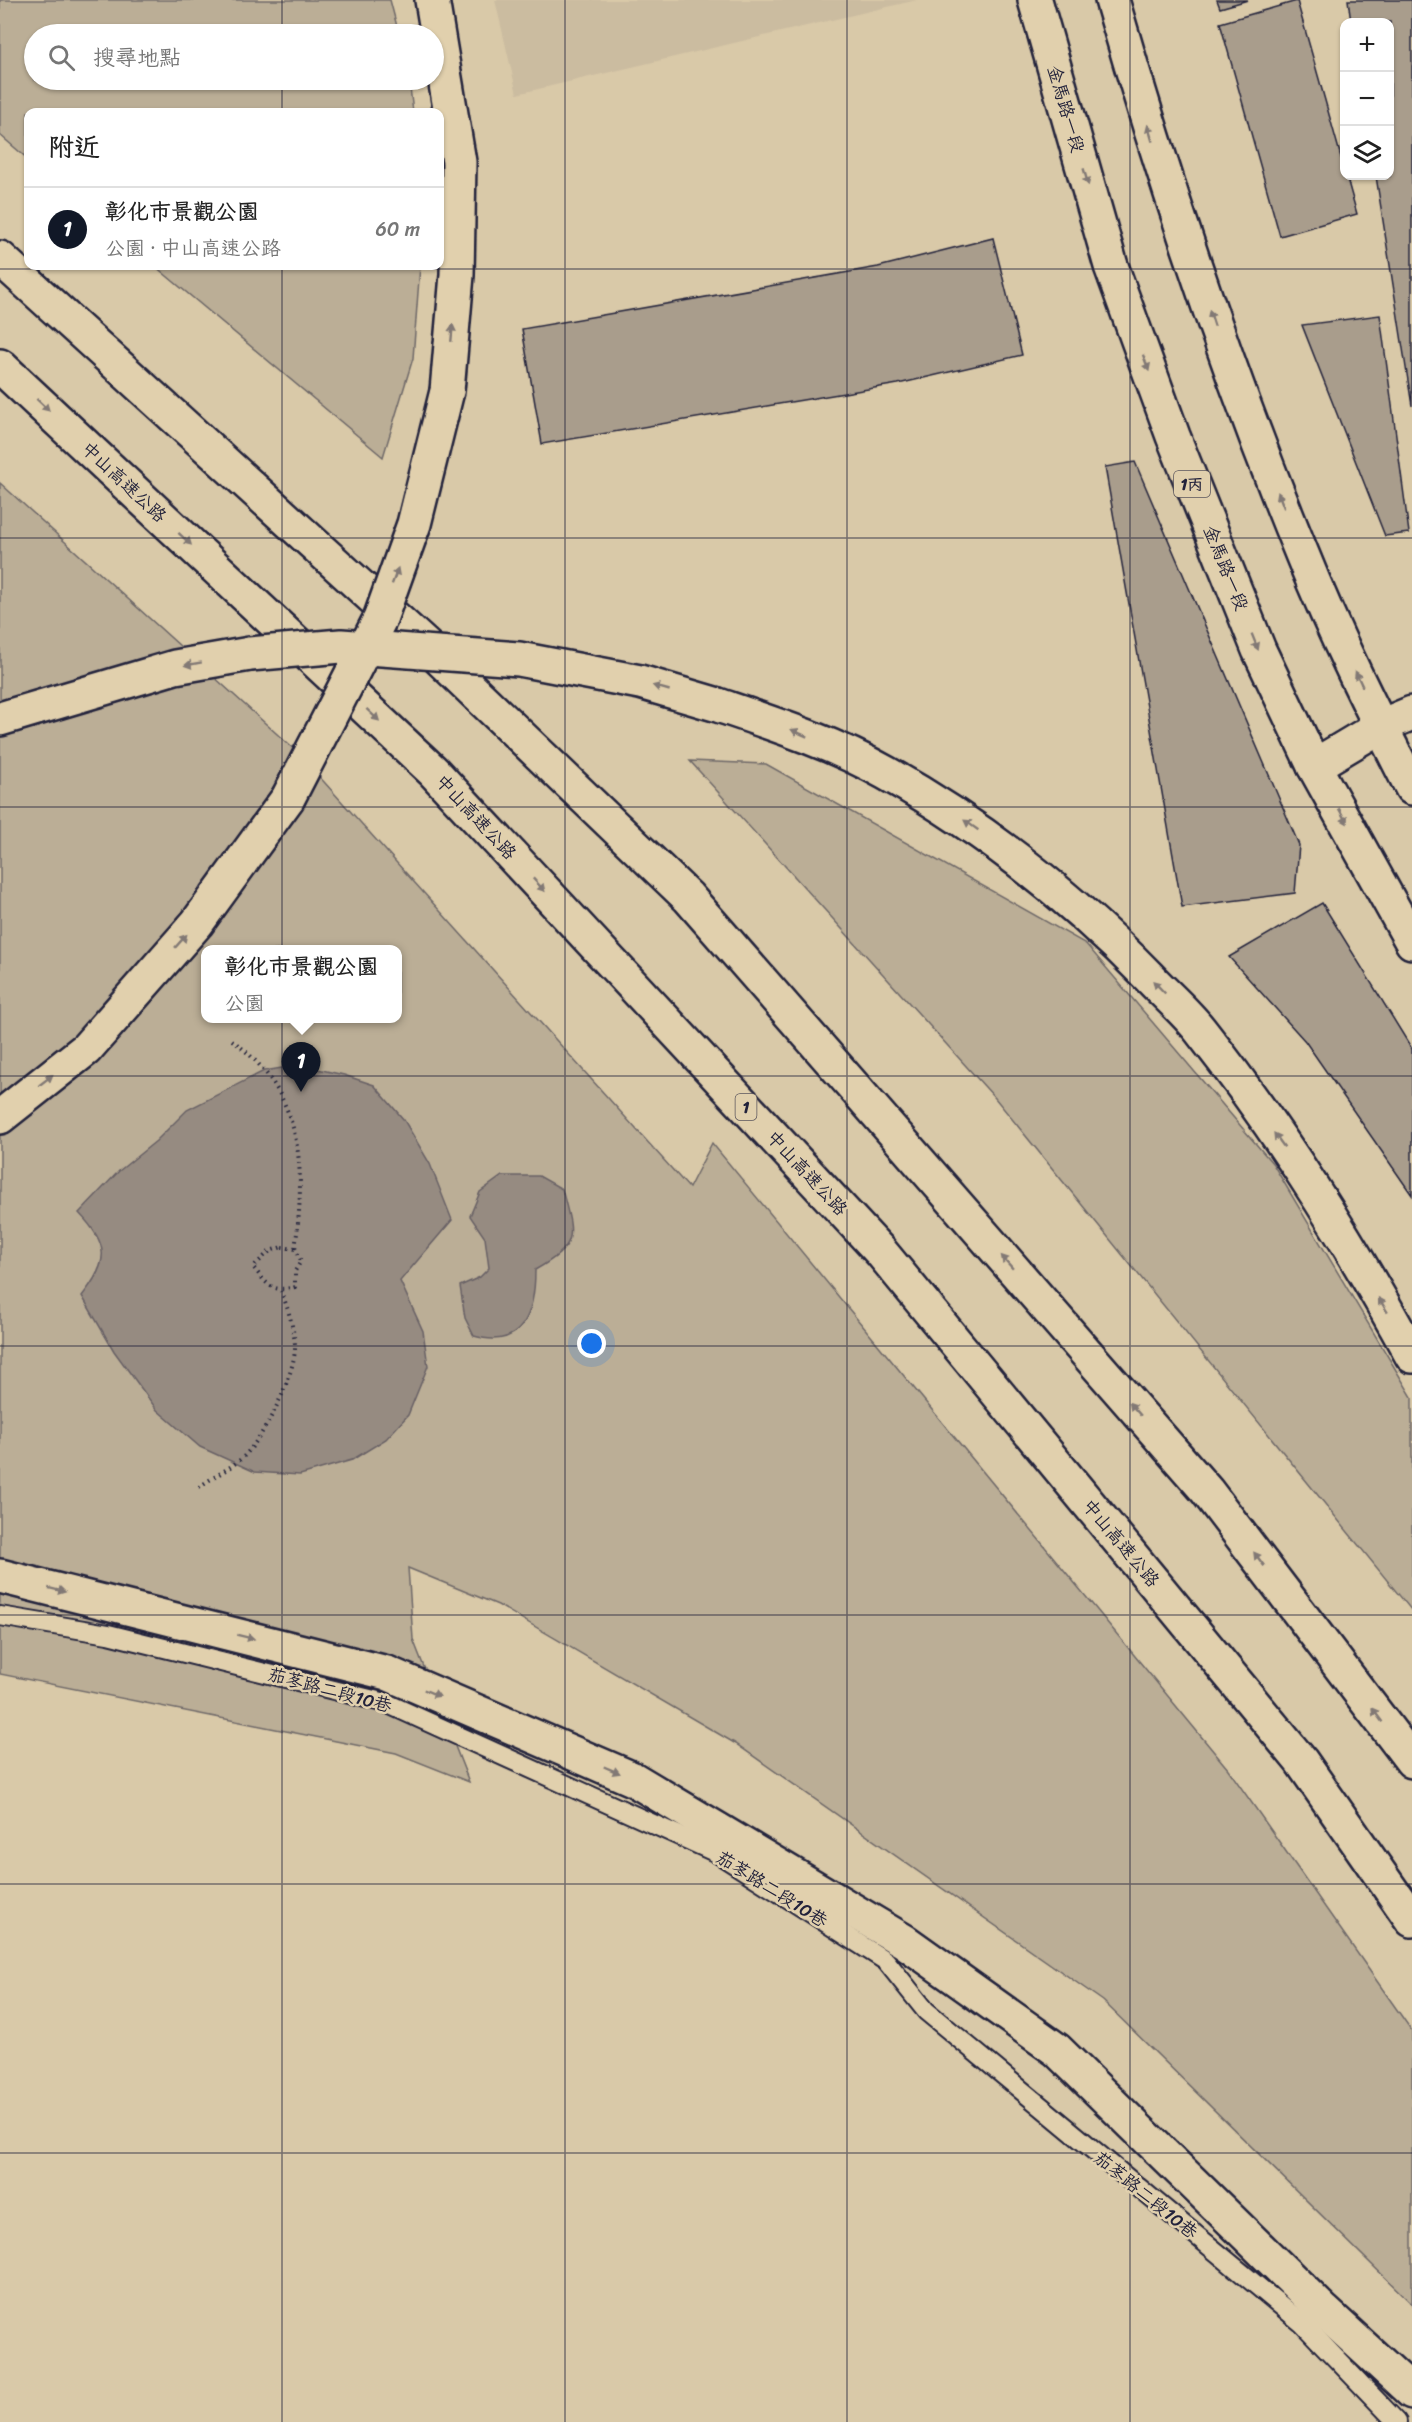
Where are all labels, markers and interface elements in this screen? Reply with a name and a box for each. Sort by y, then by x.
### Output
map controls [1340,18,1394,180]
button: + [1340,18,1394,72]
search box [24,24,444,90]
text: 搜尋地點 [93,38,181,77]
icon: search [45,41,78,74]
street label: 金馬路一段 [1038,61,1094,157]
button: − [1340,72,1394,126]
text: 附近 [48,124,100,170]
one-way arrow [1145,124,1155,142]
button: layers [1340,126,1394,180]
one-way arrow [1082,168,1091,186]
text: 彰化市景觀公園 [105,192,259,231]
text: 1 [63,212,72,247]
text: 60 m [375,212,420,247]
text: 公園 · 中山高速公路 [105,231,281,266]
one-way arrow [1206,309,1216,327]
one-way arrow [447,323,457,342]
one-way arrow [1142,354,1152,372]
one-way arrow [36,398,50,412]
street label: 中山高速公路 [74,433,174,531]
road number: 1丙 [1174,471,1210,497]
one-way arrow [1276,491,1286,509]
street label: 金馬路一段 [1194,520,1258,616]
one-way arrow [177,532,192,545]
one-way arrow [391,566,401,584]
one-way arrow [1251,633,1260,651]
one-way arrow [183,660,202,669]
one-way arrow [1354,669,1364,687]
one-way arrow [652,683,670,692]
one-way arrow [366,708,380,722]
one-way arrow [791,729,808,738]
street label: 中山高速公路 [427,767,525,867]
one-way arrow [1338,808,1348,825]
one-way arrow [963,820,979,831]
one-way arrow [532,877,545,892]
one-way arrow [174,934,187,949]
popup [201,945,402,1023]
text: 彰化市景觀公園 [224,947,379,986]
one-way arrow [1152,980,1166,995]
text: 公園 [224,986,264,1021]
pin: 1 [282,1042,320,1092]
one-way arrow [38,1074,54,1087]
road number: 1 [736,1094,756,1120]
street label: 中山高速公路 [758,1123,856,1223]
one-way arrow [1273,1133,1285,1149]
one-way arrow [1001,1255,1014,1270]
one-way arrow [1378,1297,1389,1313]
your location [577,1329,606,1358]
one-way arrow [1129,1402,1142,1417]
street label: 中山高速公路 [1074,1491,1168,1595]
one-way arrow [1253,1552,1265,1568]
one-way arrow [48,1585,66,1595]
one-way arrow [237,1633,255,1642]
street label: 茄苳路二段10巷 [264,1658,396,1722]
one-way arrow [424,1688,442,1698]
one-way arrow [1371,1707,1383,1722]
one-way arrow [603,1765,620,1774]
street label: 茄苳路二段10巷 [710,1842,834,1936]
street label: 茄苳路二段10巷 [1087,2143,1205,2247]

